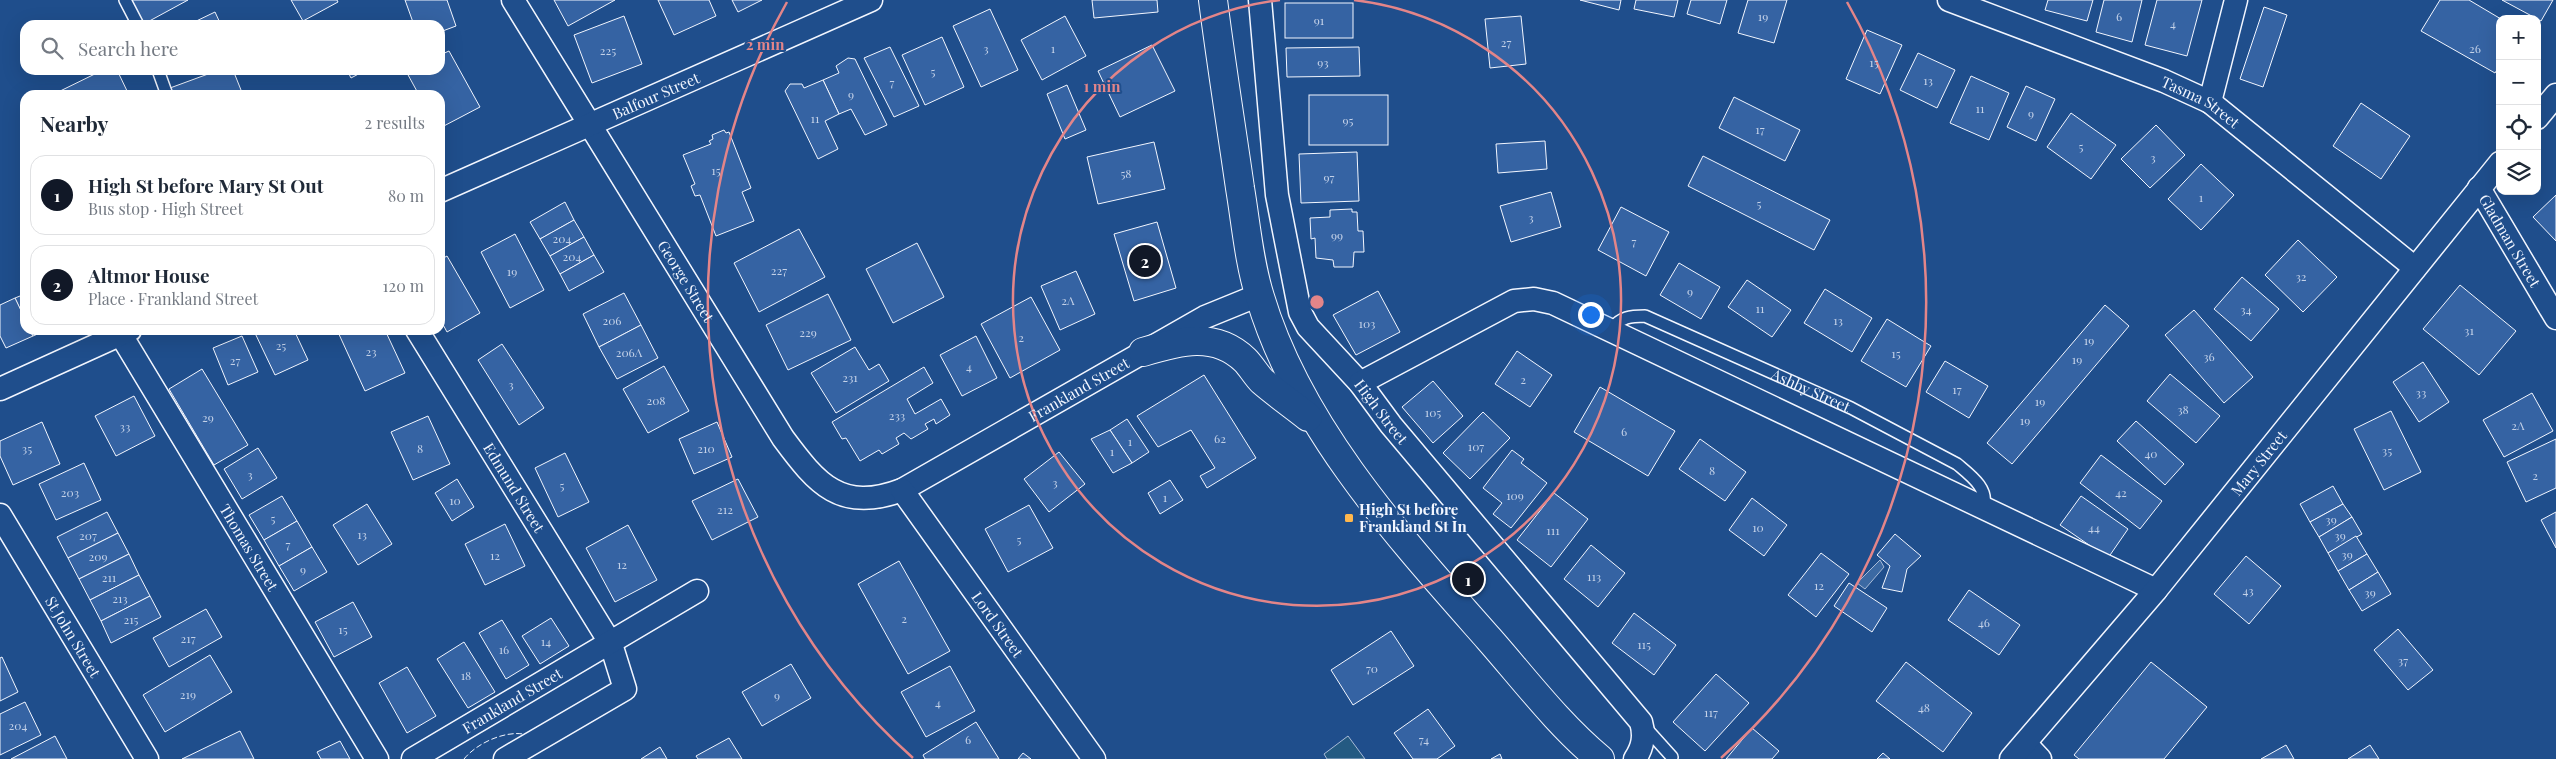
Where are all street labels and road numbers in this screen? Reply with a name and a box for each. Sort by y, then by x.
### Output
street label: Balfour Street [609,67,703,123]
street label: Tasma Street [2158,71,2245,133]
street label: Gladman Street [2475,190,2546,291]
street label: George Street [653,236,719,326]
street label: Frankland Street [1025,352,1133,426]
street label: Ashby Street [1767,363,1854,417]
street label: High Street [1350,375,1413,449]
street label: Mary Street [2226,425,2291,500]
street label: Edmund Street [479,439,550,536]
street label: Thomas Street [215,500,283,595]
street label: Lord Street [968,587,1029,662]
street label: St John Street [41,592,106,682]
street label: Frankland Street [458,663,566,738]

